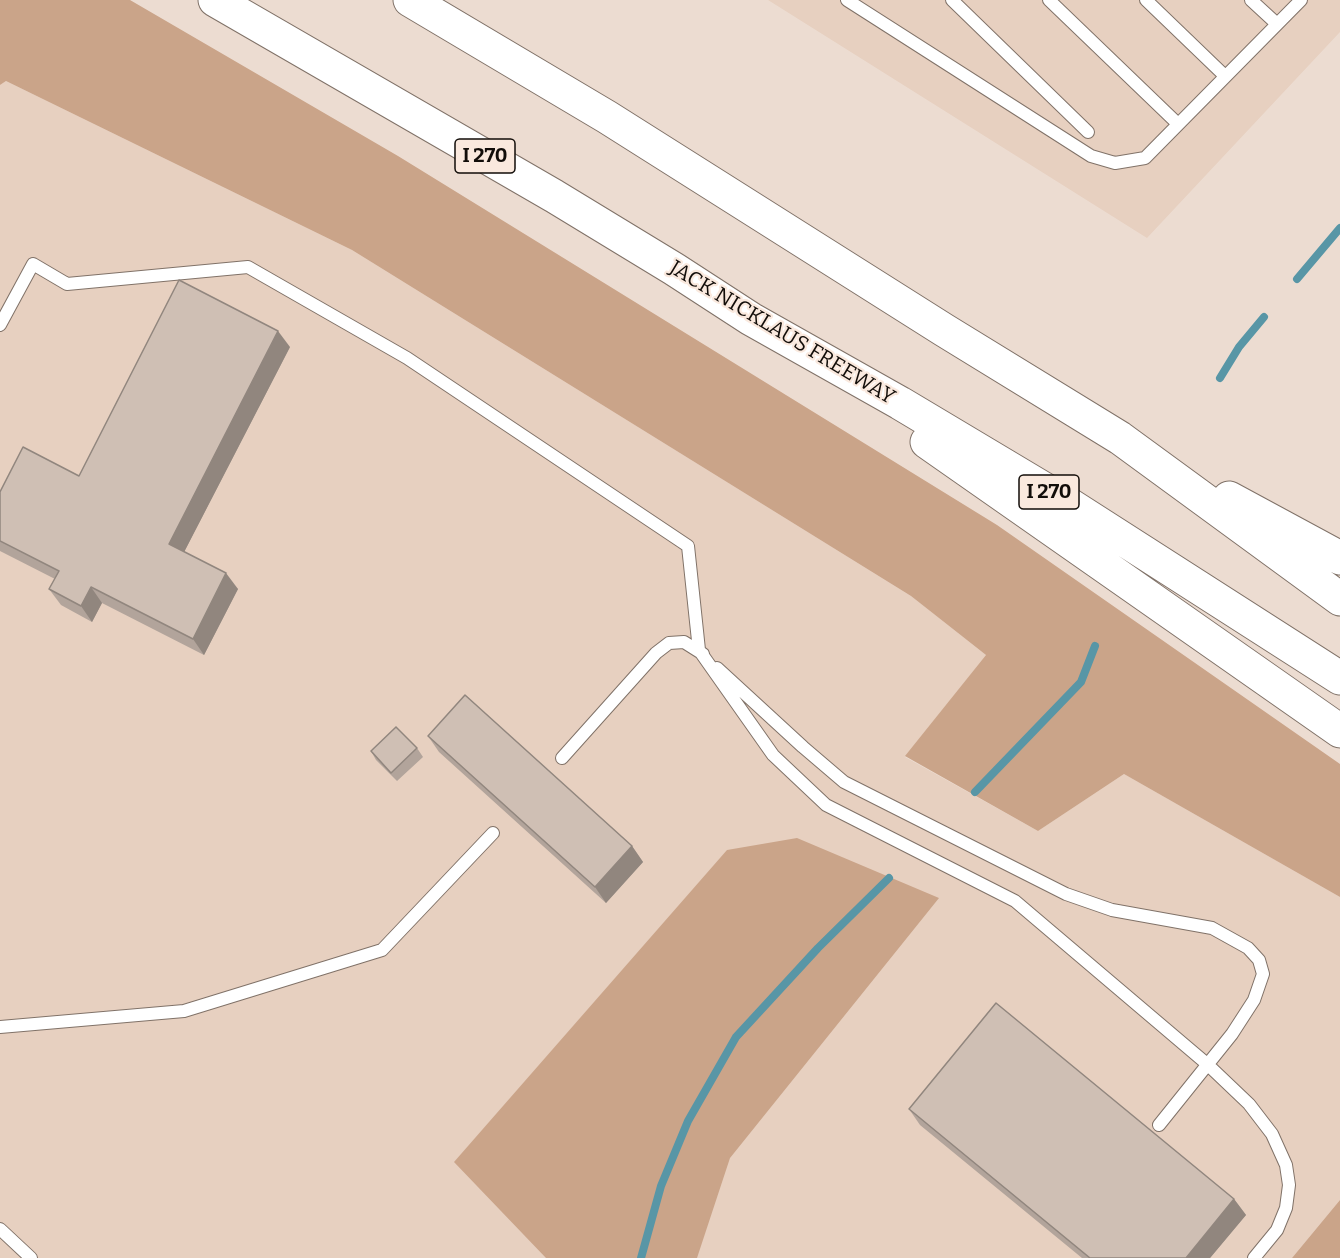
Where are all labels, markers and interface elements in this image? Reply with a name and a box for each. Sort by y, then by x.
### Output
road number: I 270 [455,139,515,173]
street label: JACK NICKLAUS FREEWAY [665,256,899,410]
road number: I 270 [1019,475,1079,509]

